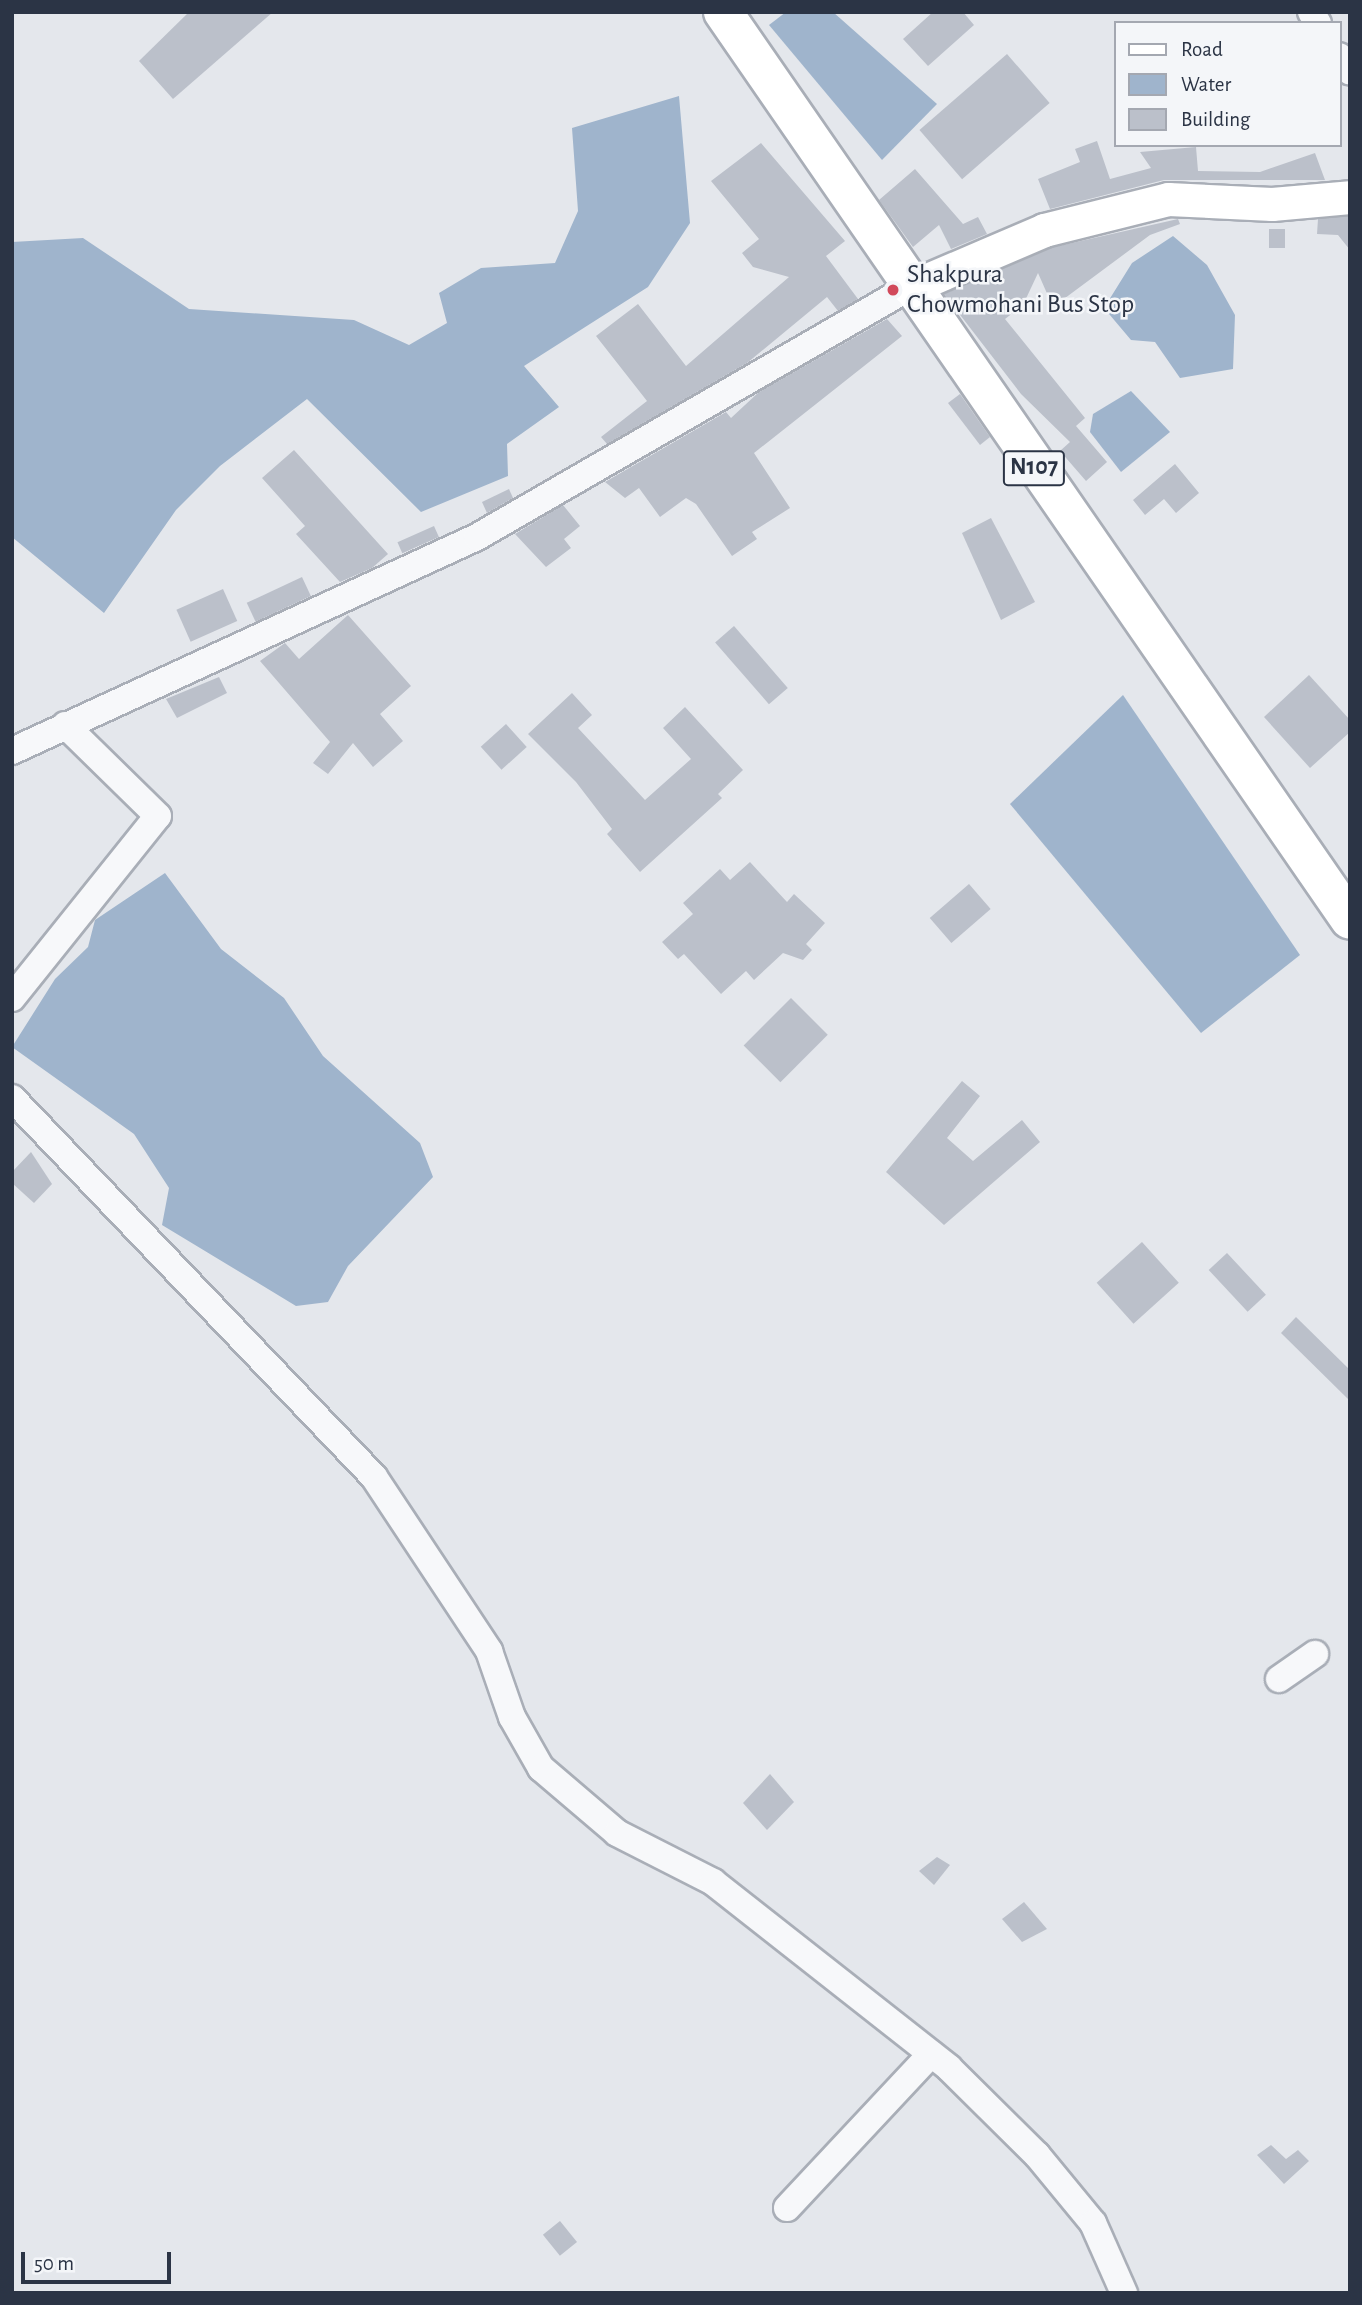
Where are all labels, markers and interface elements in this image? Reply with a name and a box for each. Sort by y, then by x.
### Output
legend [1114,21,1341,147]
text: Road [1181,39,1223,60]
text: Water [1181,74,1231,95]
text: Building [1181,109,1250,130]
place label: Shakpura Chowmohani Bus Stop [907,259,1134,320]
marker: Shakpura Chowmohani Bus Stop [885,282,901,298]
road number: N107 [1002,448,1066,489]
scale bar [24,2238,175,2282]
text: 50 m [34,2253,74,2274]

